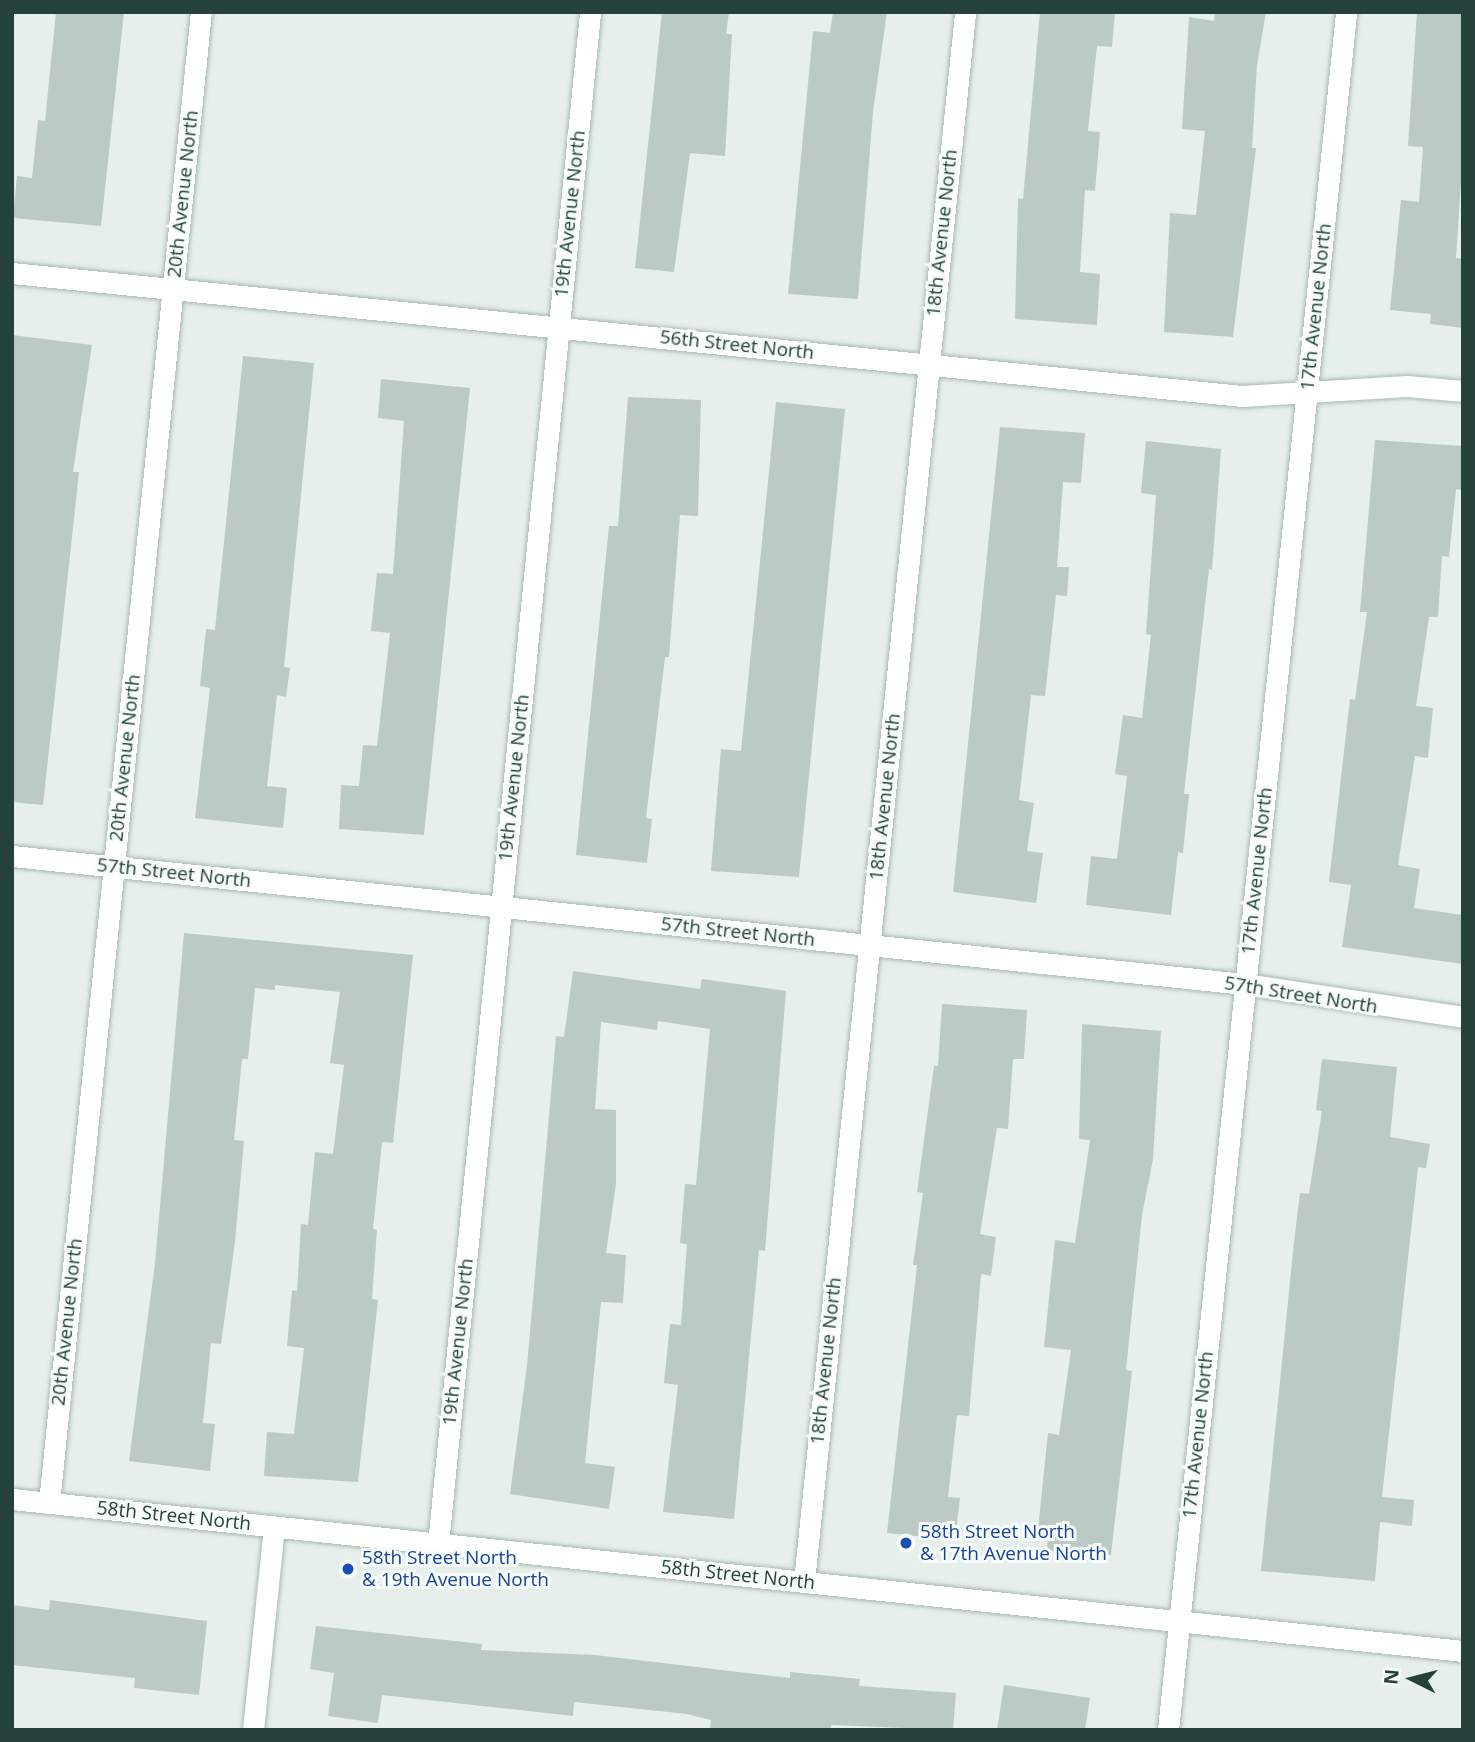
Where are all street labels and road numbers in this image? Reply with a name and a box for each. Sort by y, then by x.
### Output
street label: 20th Avenue North [163,109,203,279]
street label: 19th Avenue North [550,129,590,299]
street label: 18th Avenue North [922,148,962,318]
street label: 17th Avenue North [1296,222,1336,392]
street label: 56th Street North [659,326,815,364]
street label: 20th Avenue North [105,673,145,843]
street label: 19th Avenue North [494,693,534,863]
street label: 18th Avenue North [865,712,905,882]
street label: 17th Avenue North [1237,786,1277,956]
street label: 57th Street North [96,854,252,892]
street label: 57th Street North [660,913,816,951]
street label: 57th Street North [1223,972,1379,1018]
street label: 20th Avenue North [47,1237,87,1407]
street label: 19th Avenue North [438,1257,478,1427]
street label: 18th Avenue North [806,1276,846,1446]
street label: 17th Avenue North [1178,1350,1218,1520]
street label: 58th Street North [96,1497,252,1535]
street label: 58th Street North [660,1556,816,1594]

